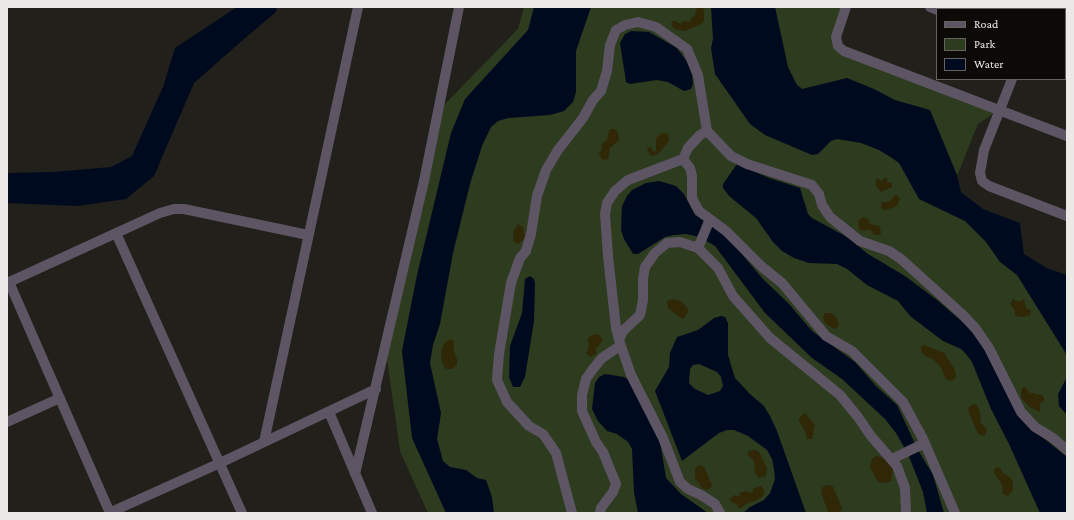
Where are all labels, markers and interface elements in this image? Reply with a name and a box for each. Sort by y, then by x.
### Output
legend [936,8,1066,80]
text: Road [974,17,998,31]
text: Park [974,37,995,51]
text: Water [974,57,1003,71]

